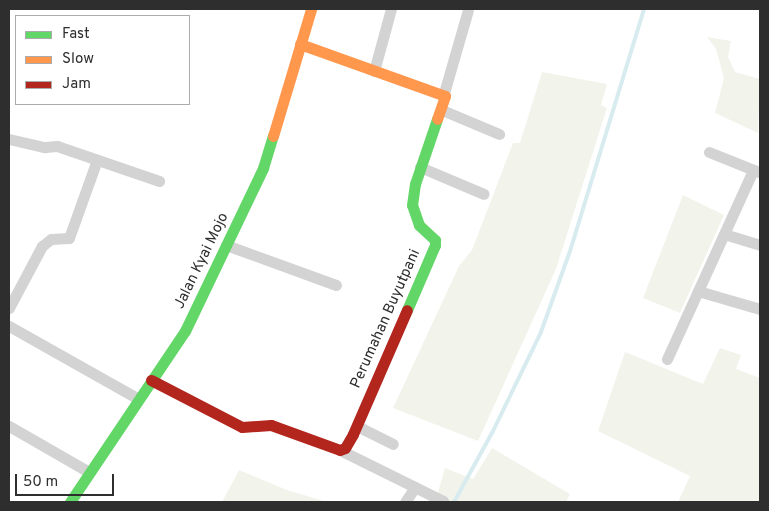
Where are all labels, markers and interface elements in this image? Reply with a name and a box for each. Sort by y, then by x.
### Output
legend [15,15,190,105]
text: Fast [62,25,90,44]
text: Slow [62,50,94,69]
text: Jam [62,75,91,94]
street label: Jalan Kyai Mojo [171,210,233,312]
street label: Perumahan Buyutpani [347,247,425,391]
scale bar [18,464,116,496]
text: 50 m [23,473,58,492]

